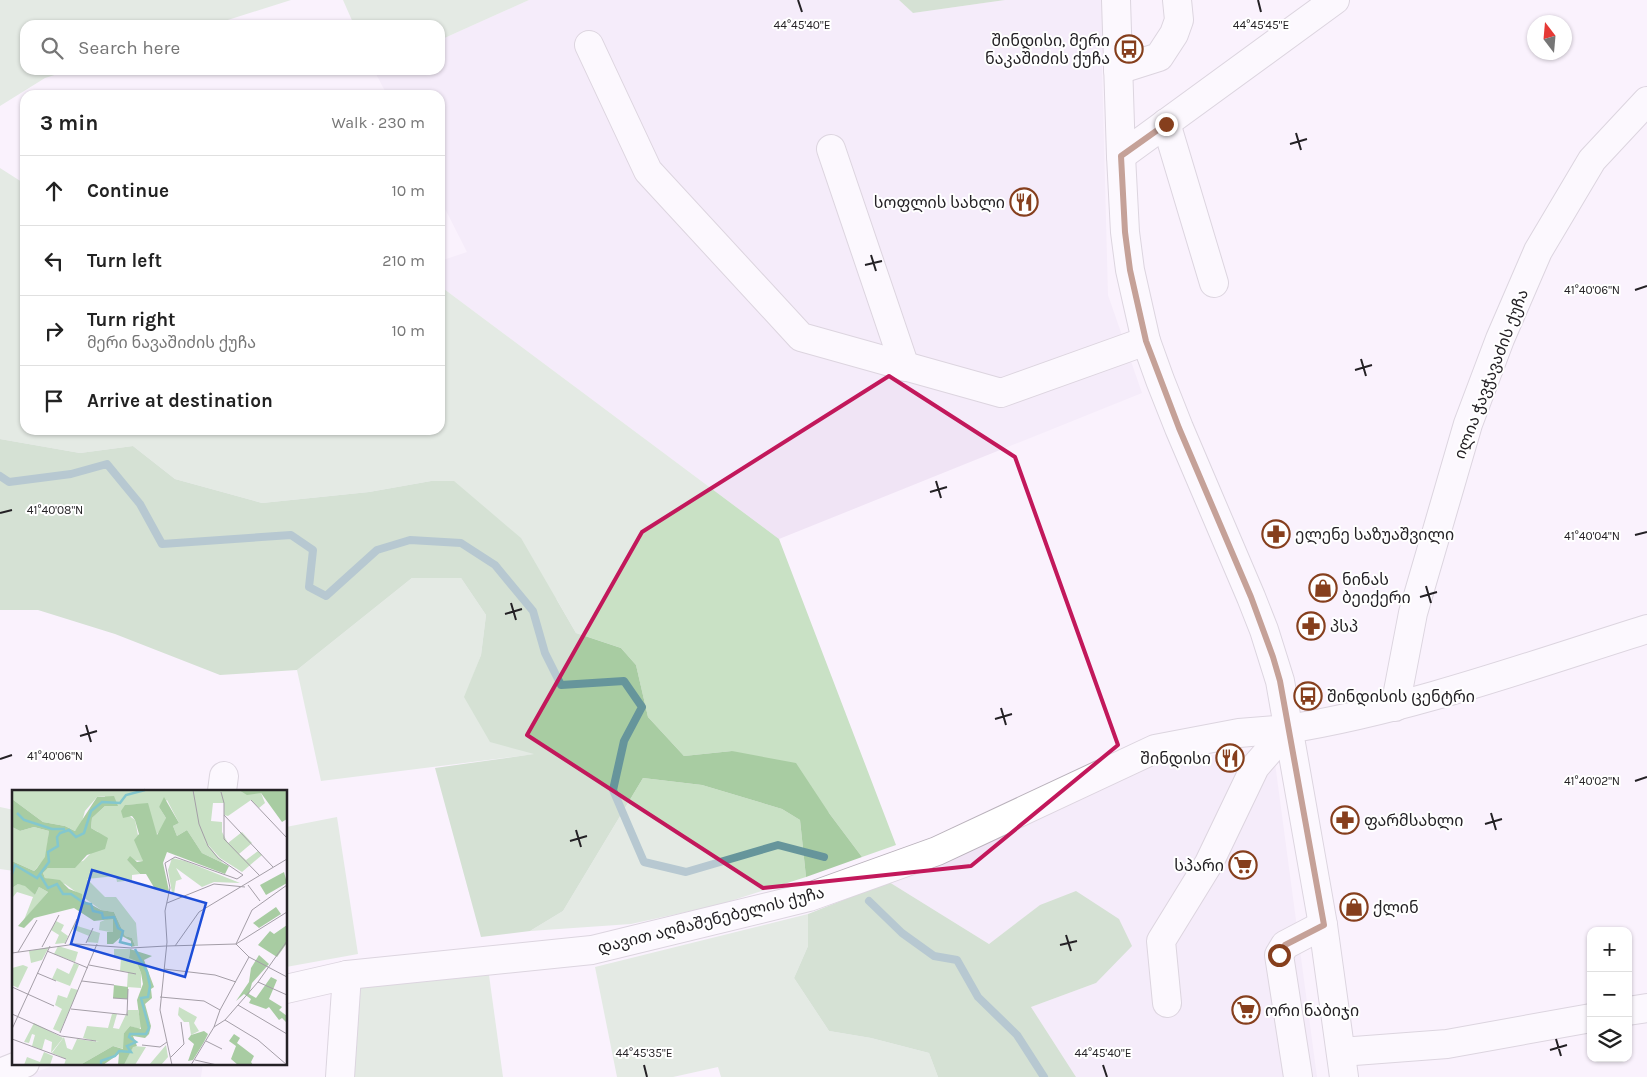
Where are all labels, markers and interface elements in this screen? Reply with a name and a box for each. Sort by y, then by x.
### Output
north arrow [1527,15,1572,60]
text: 44°45'40"E [774,18,830,32]
text: 44°45'45"E [1233,18,1289,32]
search box [20,20,445,75]
place label: შინდისი, მერი ნაკაშიძის ქუჩა [985,31,1110,68]
icon: search [38,34,66,62]
bus stop icon: შინდისი, მერი ნაკაშიძის ქუჩა [1114,34,1144,64]
text: Search here [78,37,180,59]
text: 3 min [40,111,98,135]
text: Walk · 230 m [331,113,425,132]
route end [1155,113,1178,136]
icon: ahead [40,177,68,205]
text: Continue [87,180,169,202]
text: 10 m [391,181,425,200]
restaurant icon: სოფლის სახლი [1009,187,1039,217]
place label: სოფლის სახლი [874,193,1005,213]
icon: left [40,247,68,275]
text: Turn left [87,250,162,272]
text: 210 m [382,251,425,270]
text: 41°40'06"N [1564,283,1620,297]
street label: ილია ჭავჭავაძის ქუჩა [1450,286,1533,462]
text: Turn right [87,309,176,331]
icon: right [40,317,68,345]
text: 10 m [391,321,425,340]
text: მერი ნავაშიძის ქუჩა [87,333,256,352]
icon: arrive [40,387,68,415]
text: Arrive at destination [87,390,273,412]
text: 41°40'08"N [27,503,83,517]
pharmacy icon: ელენე საზუაშვილი [1261,519,1291,549]
place label: ელენე საზუაშვილი [1295,525,1454,545]
text: 41°40'04"N [1564,529,1620,543]
place label: ნინას ბეიქერი [1342,570,1411,607]
shop icon: ნინას ბეიქერი [1308,573,1338,603]
pharmacy icon: პსპ [1296,611,1326,641]
place label: პსპ [1330,617,1358,636]
bus stop icon: შინდისის ცენტრი [1293,681,1323,711]
place label: შინდისის ცენტრი [1327,687,1475,707]
restaurant icon: შინდისი [1215,743,1245,773]
text: 41°40'06"N [27,749,83,763]
place label: შინდისი [1140,749,1211,769]
text: 41°40'02"N [1564,774,1620,788]
inset map [12,790,288,1064]
pharmacy icon: ფარმსახლი [1330,805,1360,835]
place label: ფარმსახლი [1364,811,1463,831]
supermarket icon: სპარი [1228,850,1258,880]
place label: სპარი [1174,856,1224,875]
street label: დავით აღმაშენებელის ქუჩა [596,883,827,958]
shop icon: ქლინ [1339,892,1369,922]
place label: ქლინ [1373,898,1419,918]
map controls [1587,927,1632,1062]
button: + [1587,927,1632,972]
route start [1268,944,1291,967]
button: − [1587,972,1632,1017]
supermarket icon: ორი ნაბიჯი [1231,995,1261,1025]
place label: ორი ნაბიჯი [1265,1001,1359,1020]
button: layers [1587,1017,1632,1062]
text: 44°45'35"E [616,1046,672,1060]
text: 44°45'40"E [1075,1046,1131,1060]

